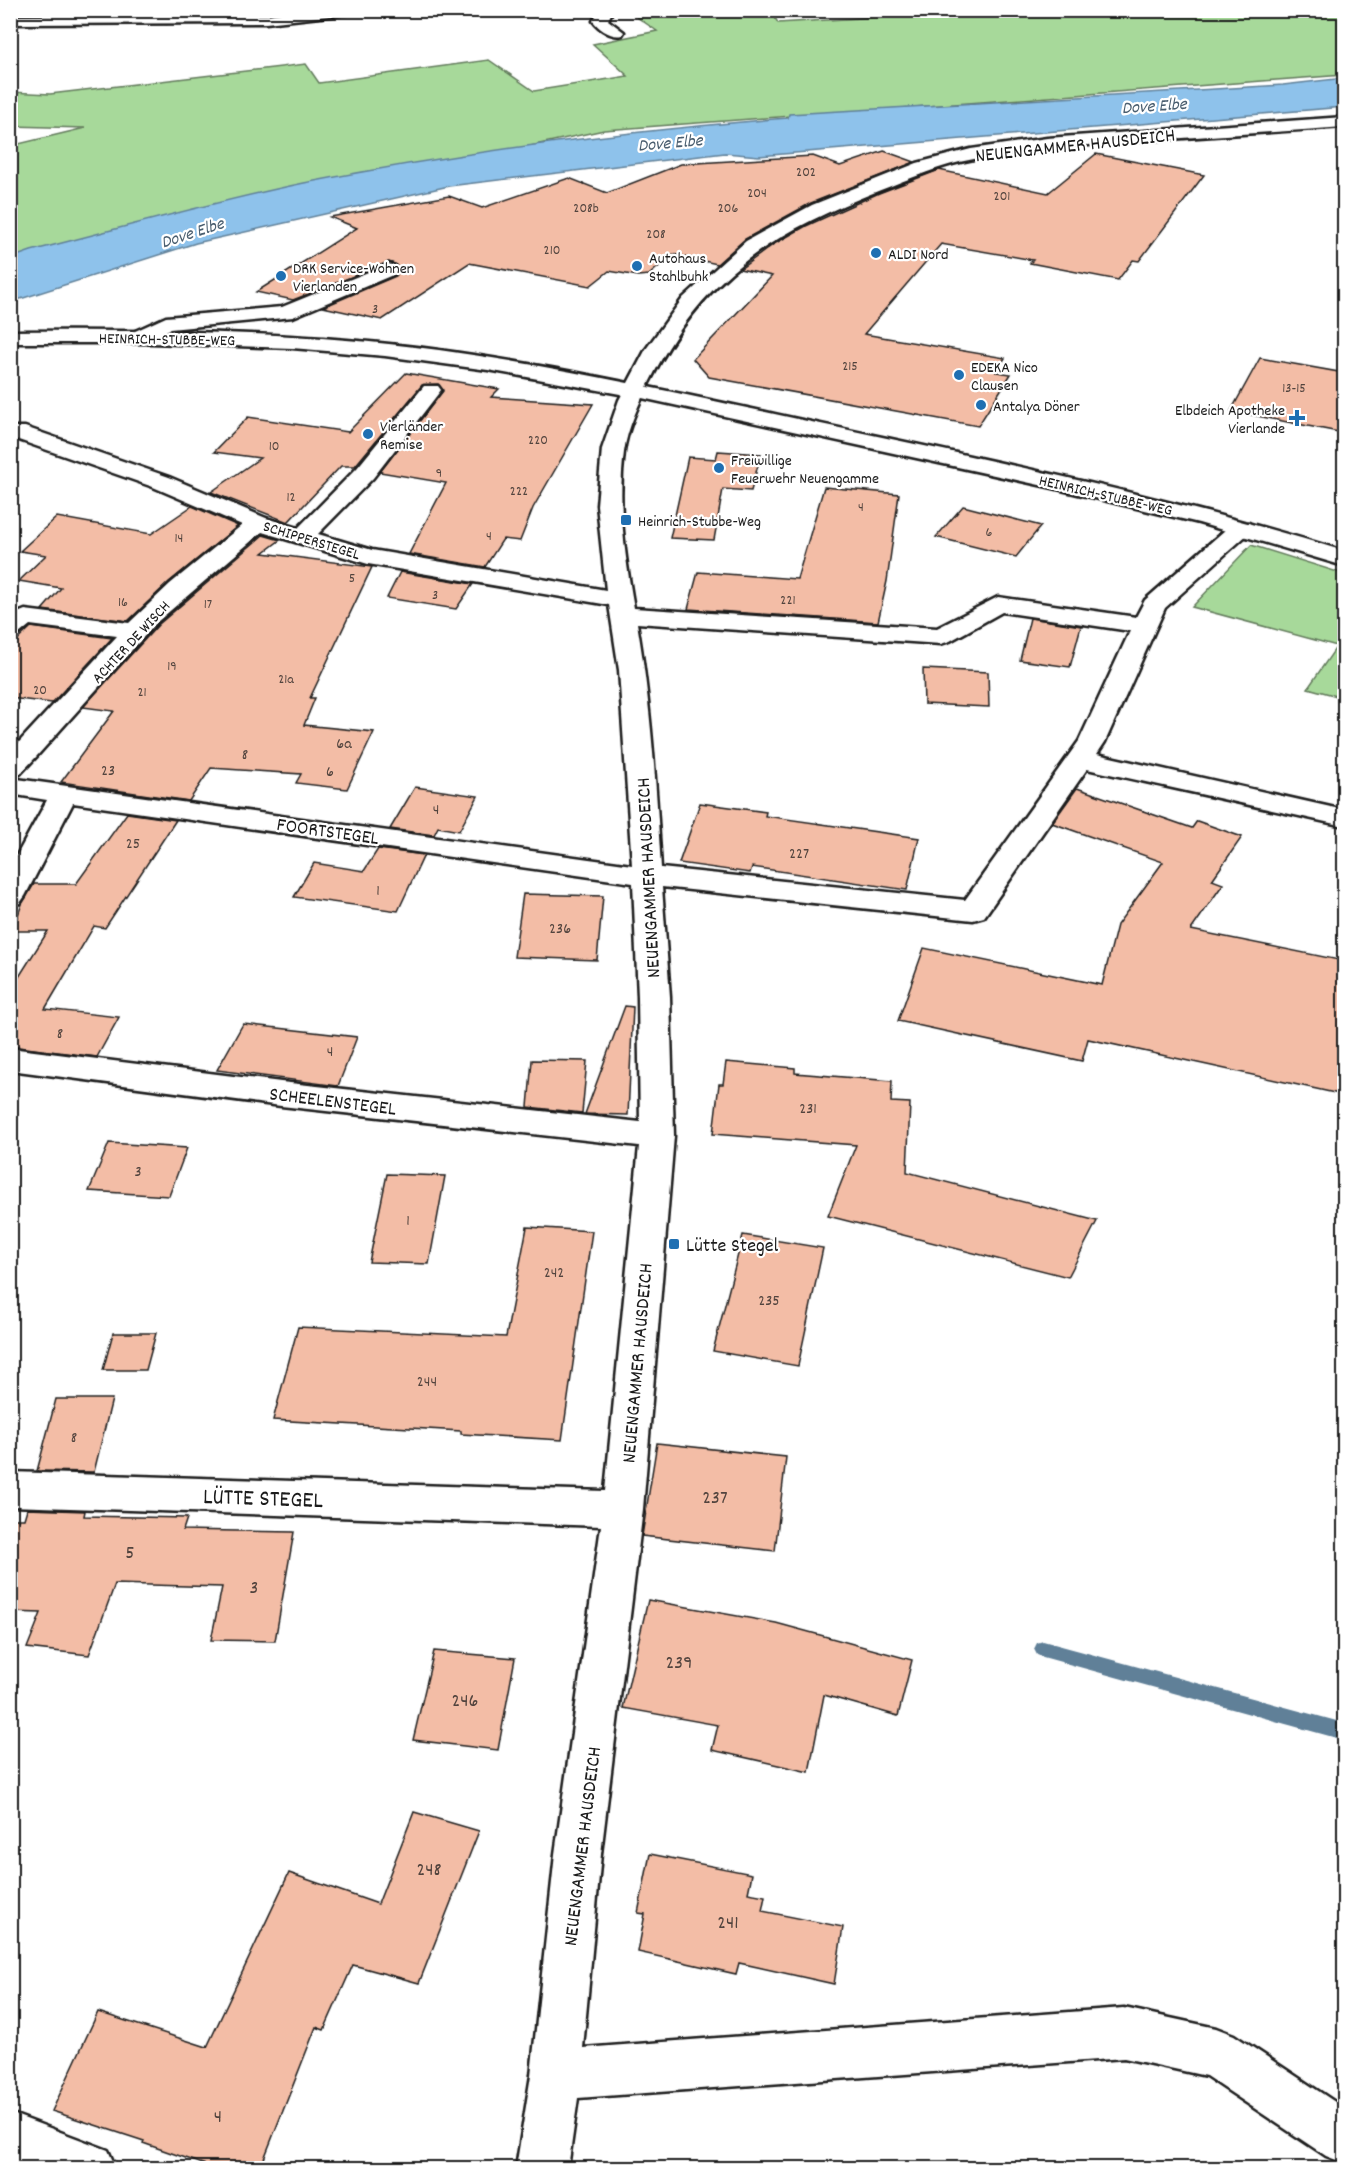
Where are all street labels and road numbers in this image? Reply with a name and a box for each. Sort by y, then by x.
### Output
street label: NEUENGAMMER HAUSDEICH [974,123,1177,171]
street label: HEINRICH-STUBBE-WEG [99,328,235,353]
street label: HEINRICH-STUBBE-WEG [1036,470,1174,523]
street label: SCHIPPERSTEGEL [260,516,363,567]
street label: ACHTER DE WISCH [87,596,177,689]
street label: NEUENGAMMER HAUSDEICH [631,777,669,979]
street label: FOORTSTEGEL [275,812,380,854]
street label: SCHEELENSTEGEL [268,1081,398,1125]
street label: NEUENGAMMER HAUSDEICH [616,1262,662,1464]
street label: LÜTTE STEGEL [202,1481,324,1519]
street label: NEUENGAMMER HAUSDEICH [558,1745,610,1948]

